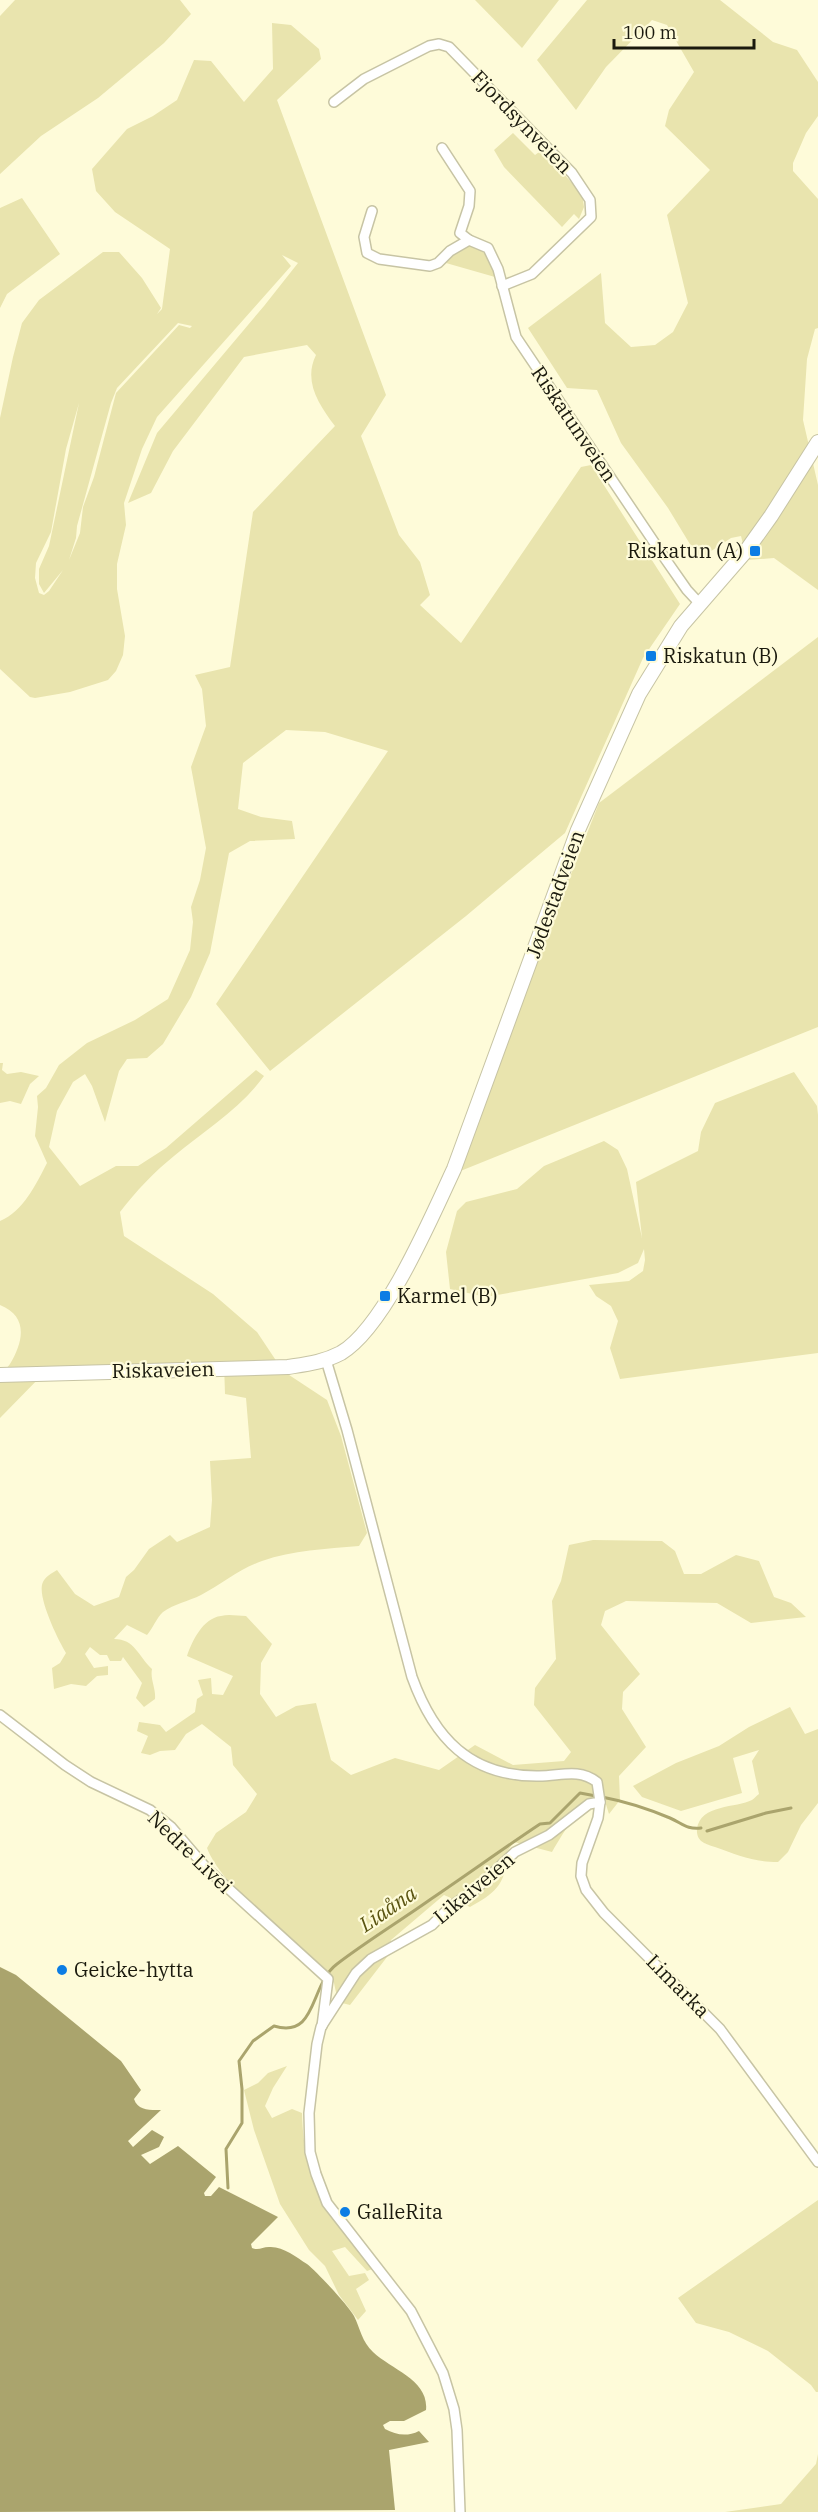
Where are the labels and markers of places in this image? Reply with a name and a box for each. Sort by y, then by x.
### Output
place label: Riskatun (A) [627,537,743,564]
marker: Riskatun (A) [748,544,762,558]
place label: Riskatun (B) [663,642,778,669]
marker: Riskatun (B) [644,649,658,663]
place label: Karmel (B) [397,1282,498,1309]
marker: Karmel (B) [378,1289,392,1303]
place label: Geicke-hytta [74,1956,194,1983]
marker: Geicke-hytta [55,1963,69,1977]
place label: GalleRita [357,2198,443,2225]
marker: GalleRita [338,2205,352,2219]

